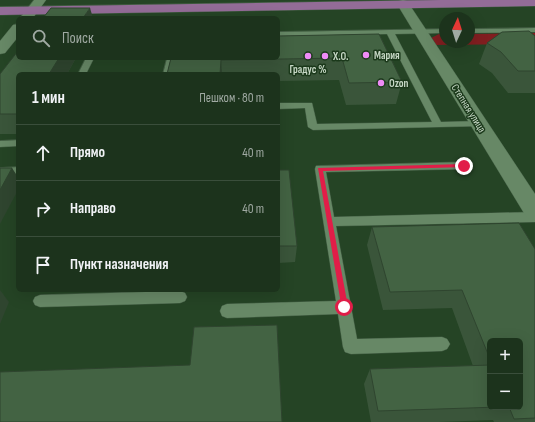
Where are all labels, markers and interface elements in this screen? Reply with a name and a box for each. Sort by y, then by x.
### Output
north arrow [439,12,475,48]
search box [16,16,280,60]
icon: search [30,27,52,49]
text: Поиск [62,29,94,48]
place label: Мария [374,49,400,62]
place label: X.O. [332,50,349,63]
marker: Мария [361,50,371,60]
marker: Градус % [303,51,313,61]
marker: X.O. [320,51,330,61]
place label: Градус % [290,63,326,76]
place label: Ozon [389,77,409,90]
marker: Ozon [376,78,386,88]
street label: Степная улица [449,82,489,135]
text: 1 мин [32,88,65,108]
text: Пешком · 80 m [199,90,264,106]
icon: ahead [32,142,54,164]
text: Прямо [70,143,105,162]
text: 40 m [242,145,264,161]
route end [455,157,473,175]
icon: right [32,198,54,220]
text: Направо [70,199,116,218]
text: 40 m [242,201,264,217]
icon: arrive [32,254,54,276]
text: Пункт назначения [70,255,168,274]
route start [335,298,353,316]
map controls [487,338,523,410]
button: + [487,338,523,374]
button: − [487,374,523,410]

